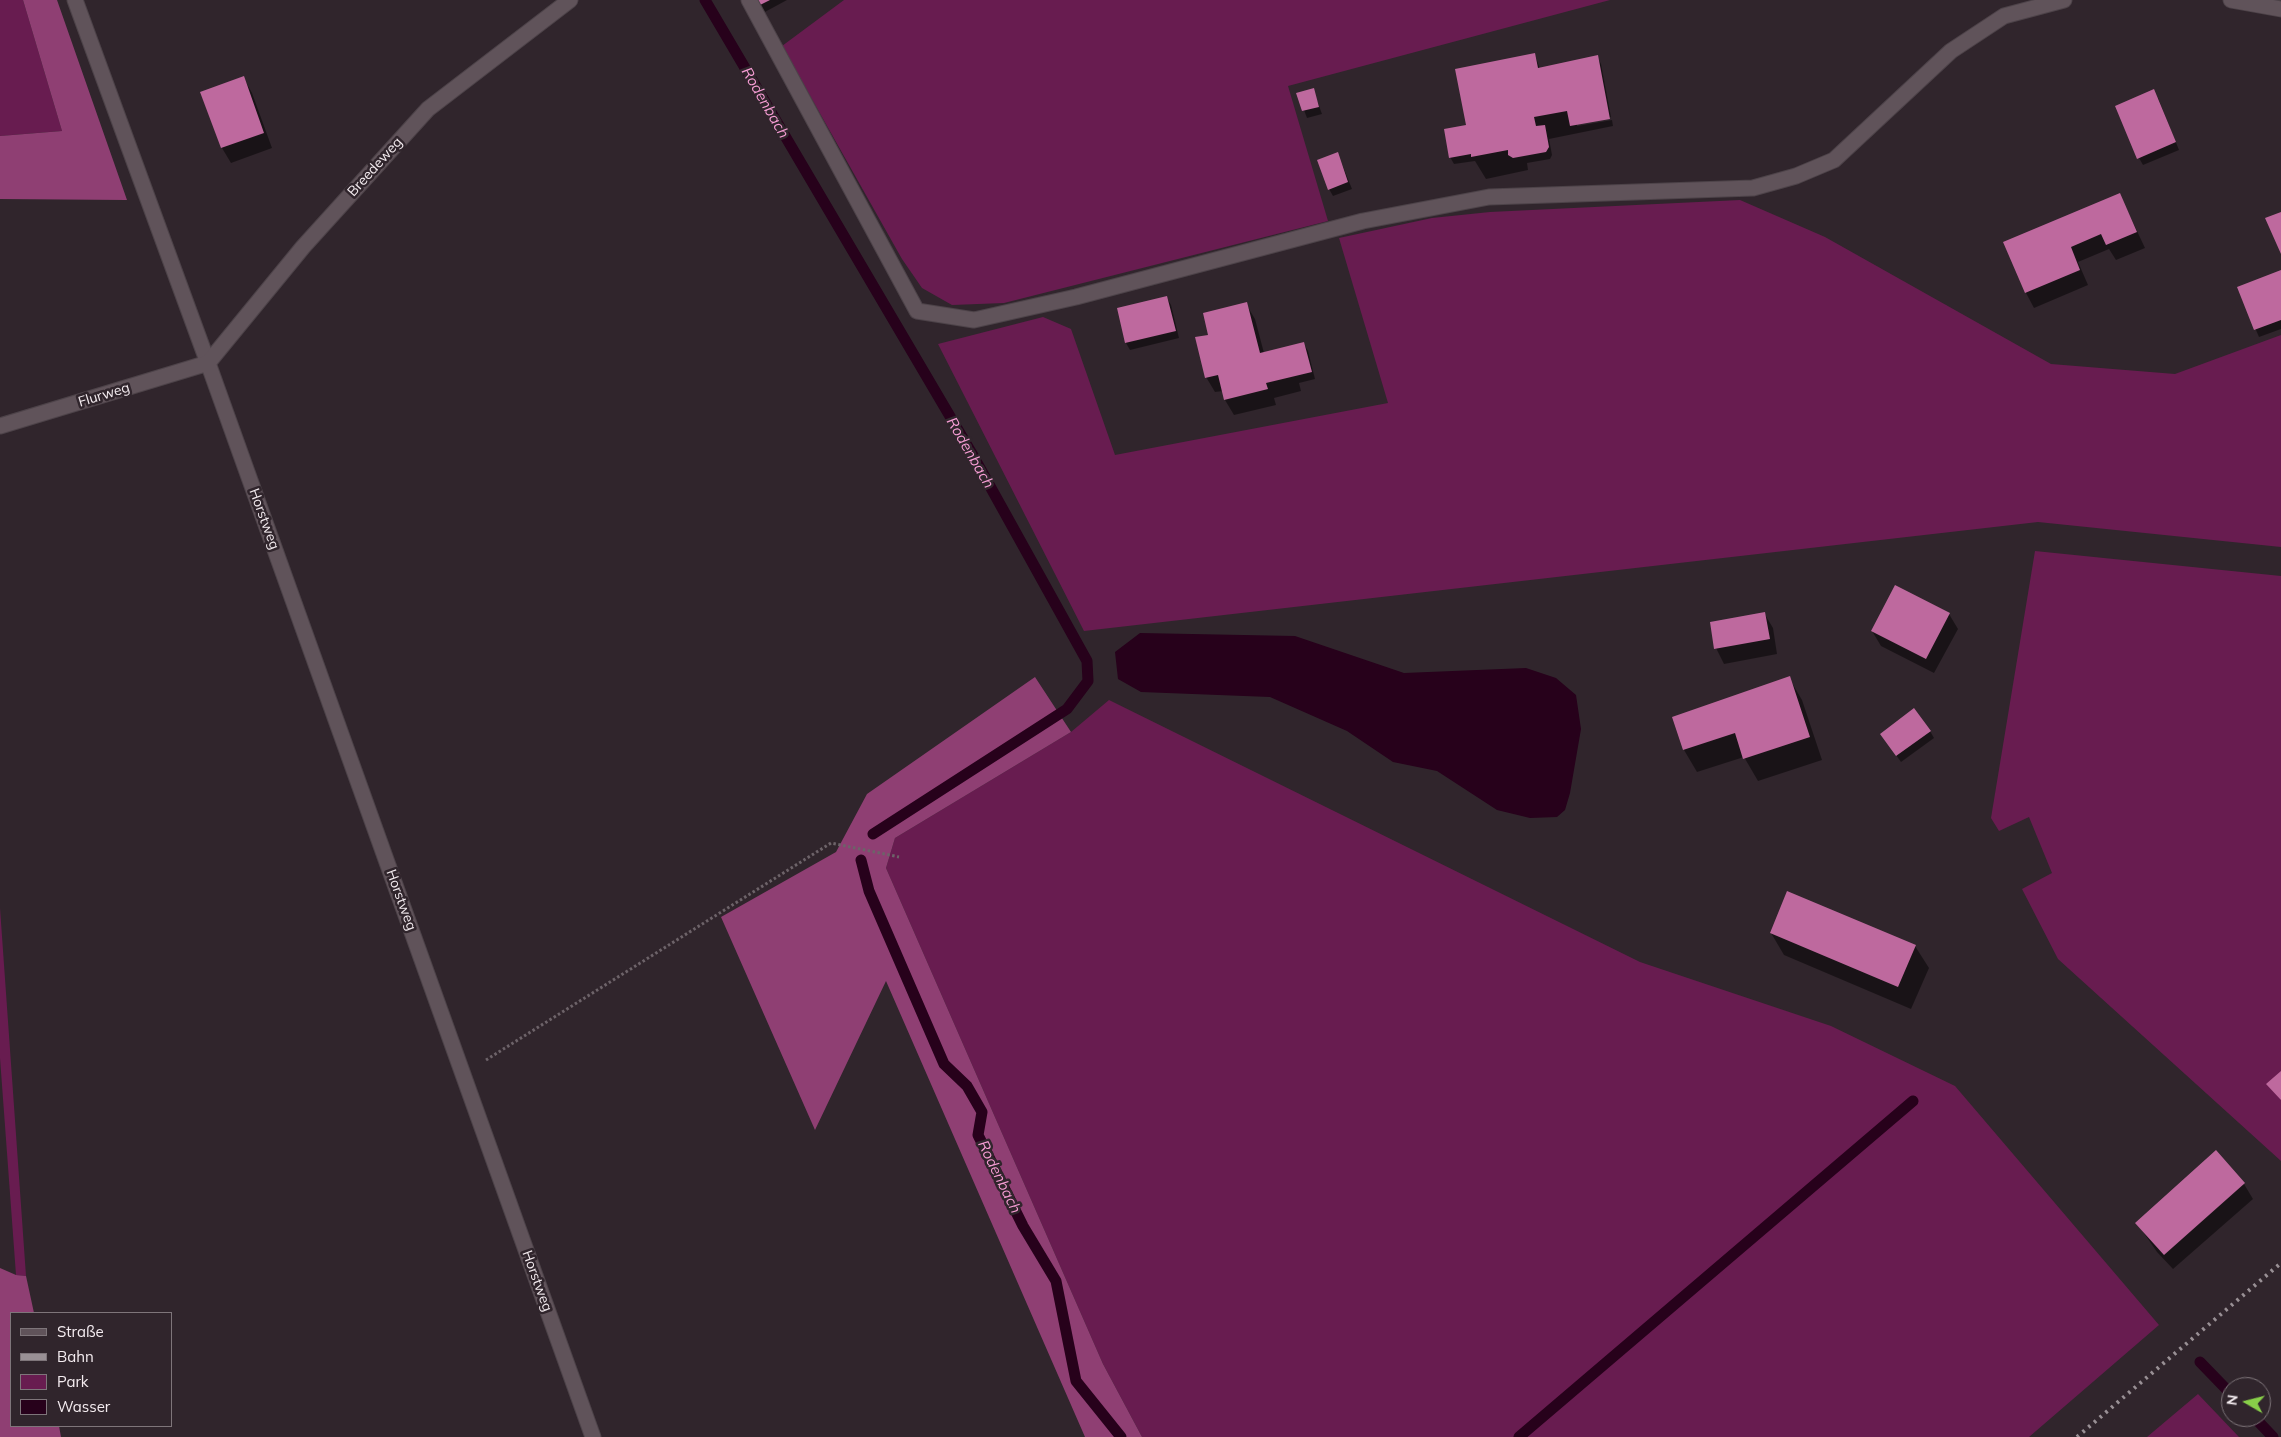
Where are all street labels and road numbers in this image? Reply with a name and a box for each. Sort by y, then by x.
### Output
street label: Breedeweg [344,134,406,200]
street label: Flurweg [76,379,132,411]
street label: Horstweg [245,486,283,552]
street label: Horstweg [382,867,420,933]
street label: Horstweg [518,1248,556,1314]

